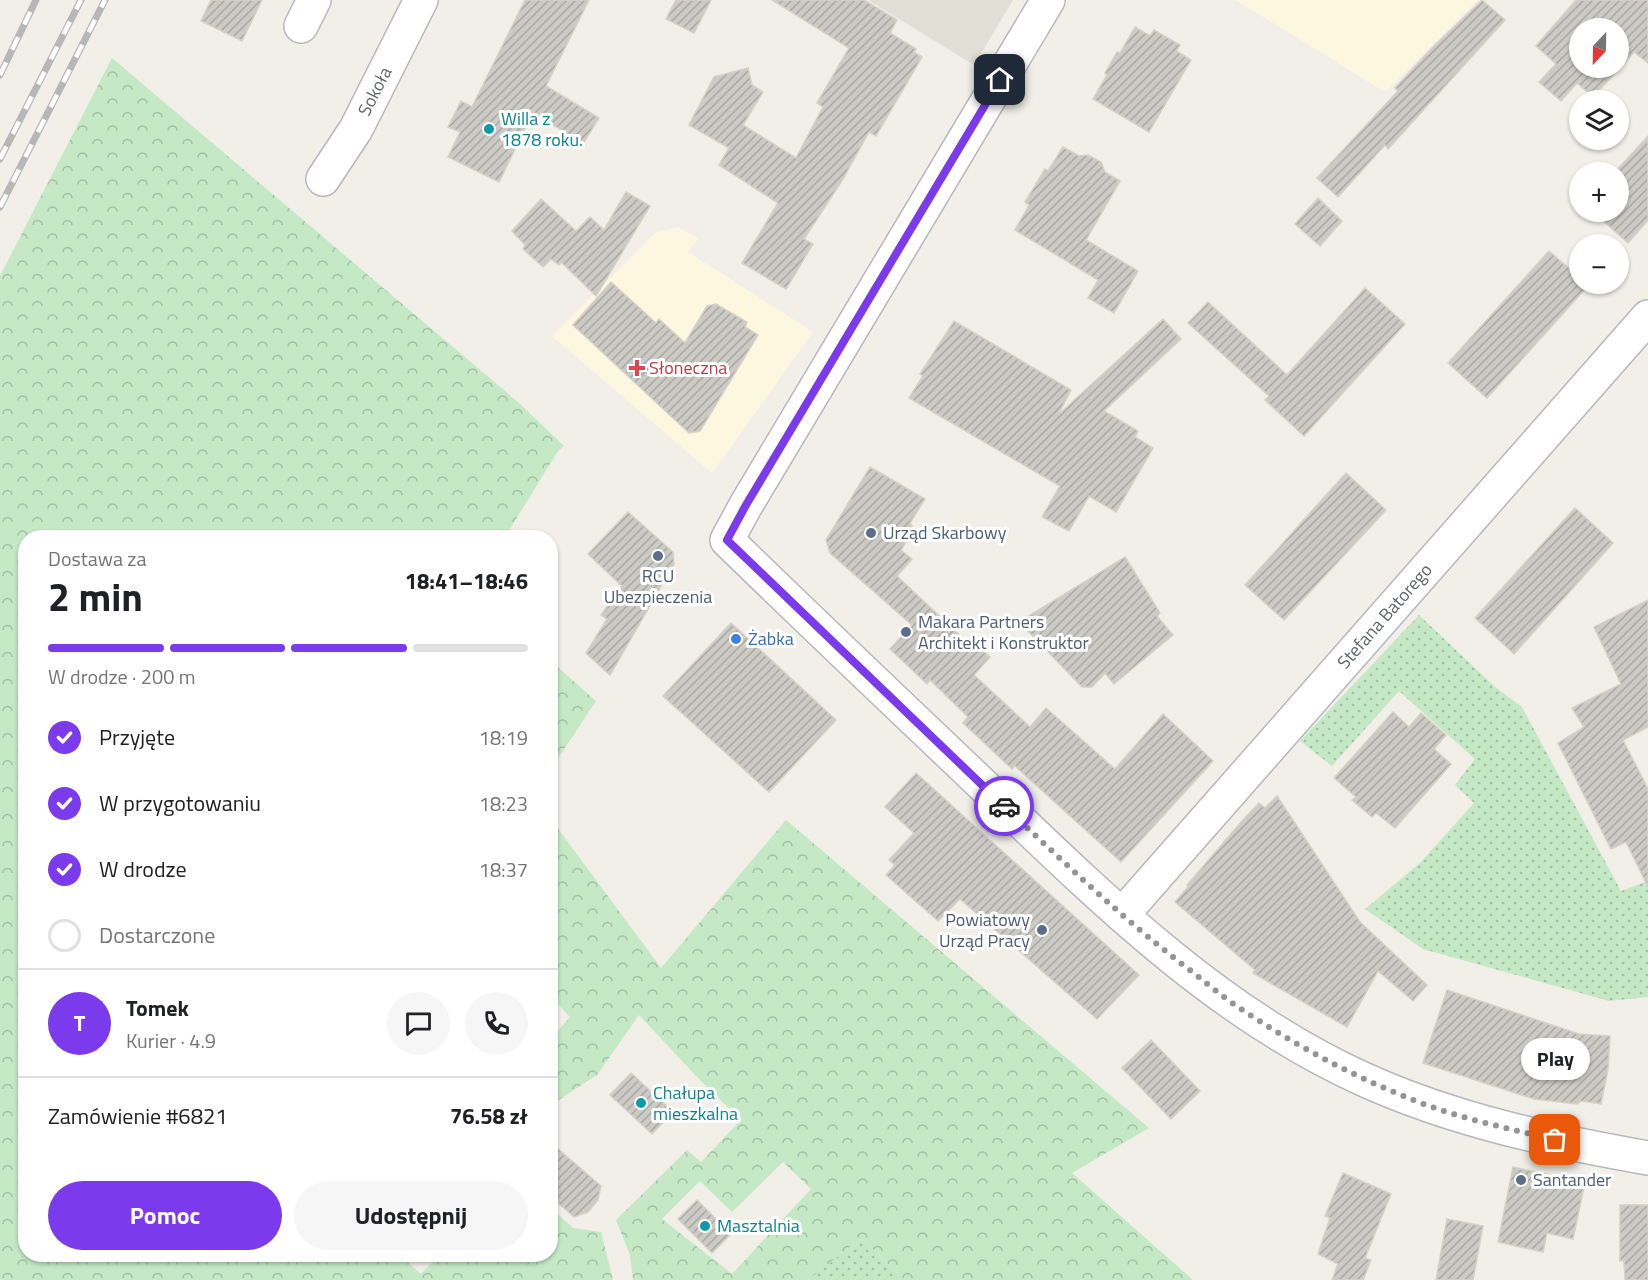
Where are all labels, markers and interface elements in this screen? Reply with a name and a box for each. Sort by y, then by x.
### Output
north arrow [1569,18,1629,78]
map controls [1569,18,1629,294]
pin [974,54,1025,105]
street label: Sokoła [351,62,398,120]
icon: home [983,63,1016,96]
button: layers [1569,90,1629,150]
place label: Willa z 1878 roku. [501,105,583,153]
marker: Willa z 1878 roku. [482,122,496,136]
button: + [1569,162,1629,222]
button: − [1569,234,1629,294]
place label: Słoneczna [649,354,727,381]
marker: Słoneczna [630,361,644,375]
place label: Urząd Skarbowy [883,519,1007,546]
marker: Urząd Skarbowy [864,526,878,540]
text: Dostawa za [48,543,146,574]
marker: RCU Ubezpieczenia [651,549,665,563]
street label: Stefana Batorego [1331,557,1438,675]
place label: RCU Ubezpieczenia [604,562,712,610]
text: 18:41–18:46 [405,564,528,598]
text: 2 min [48,567,143,626]
place label: Makara Partners Architekt i Konstruktor [918,608,1089,656]
place label: Żabka [748,625,794,652]
marker: Makara Partners Architekt i Konstruktor [899,625,913,639]
marker: Żabka [729,632,743,646]
text: W drodze · 200 m [48,661,196,692]
text: Przyjęte [99,720,175,754]
icon: check [48,721,81,754]
text: 18:19 [479,722,528,753]
courier [974,776,1034,836]
text: W przygotowaniu [99,786,261,820]
icon: check [48,787,81,820]
text: 18:23 [479,788,528,819]
icon: car [988,790,1021,823]
text: W drodze [99,852,187,886]
icon: check [48,853,81,886]
text: 18:37 [479,854,528,885]
place label: Powiatowy Urząd Pracy [939,906,1030,954]
text: Dostarczone [99,918,215,952]
marker: Powiatowy Urząd Pracy [1035,923,1049,937]
text: Tomek [126,991,189,1025]
button: chat [387,992,450,1055]
button: phone [465,992,528,1055]
text: T [74,1006,85,1040]
text: Kurier · 4.9 [126,1025,216,1056]
callout: Play [1520,1038,1590,1080]
text: Play [1537,1043,1574,1074]
place label: Chałupa mieszkalna [653,1079,738,1127]
marker: Chałupa mieszkalna [634,1096,648,1110]
text: Zamówienie #6821 [48,1099,228,1133]
text: 76.58 zł [450,1099,528,1133]
pin [1529,1114,1580,1165]
icon: bag [1538,1123,1571,1156]
place label: Santander [1533,1166,1611,1193]
marker: Santander [1514,1173,1528,1187]
button: Pomoc [48,1181,282,1250]
button: Udostępnij [294,1181,528,1250]
place label: Masztalnia [717,1212,800,1239]
marker: Masztalnia [698,1219,712,1233]

